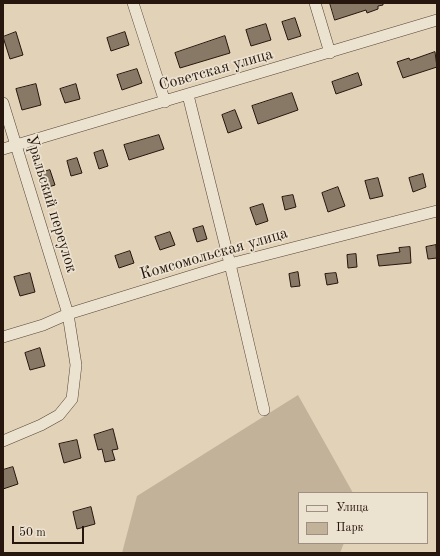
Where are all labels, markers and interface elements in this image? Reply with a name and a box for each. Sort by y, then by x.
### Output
street label: Советская улица [157,45,275,95]
street label: Уральский переулок [21,133,81,275]
street label: Комсомольская улица [138,224,290,284]
legend [298,492,428,544]
text: Улица [336,502,369,514]
scale bar [14,518,86,544]
text: Парк [336,522,364,534]
text: 50 m [19,527,46,539]

